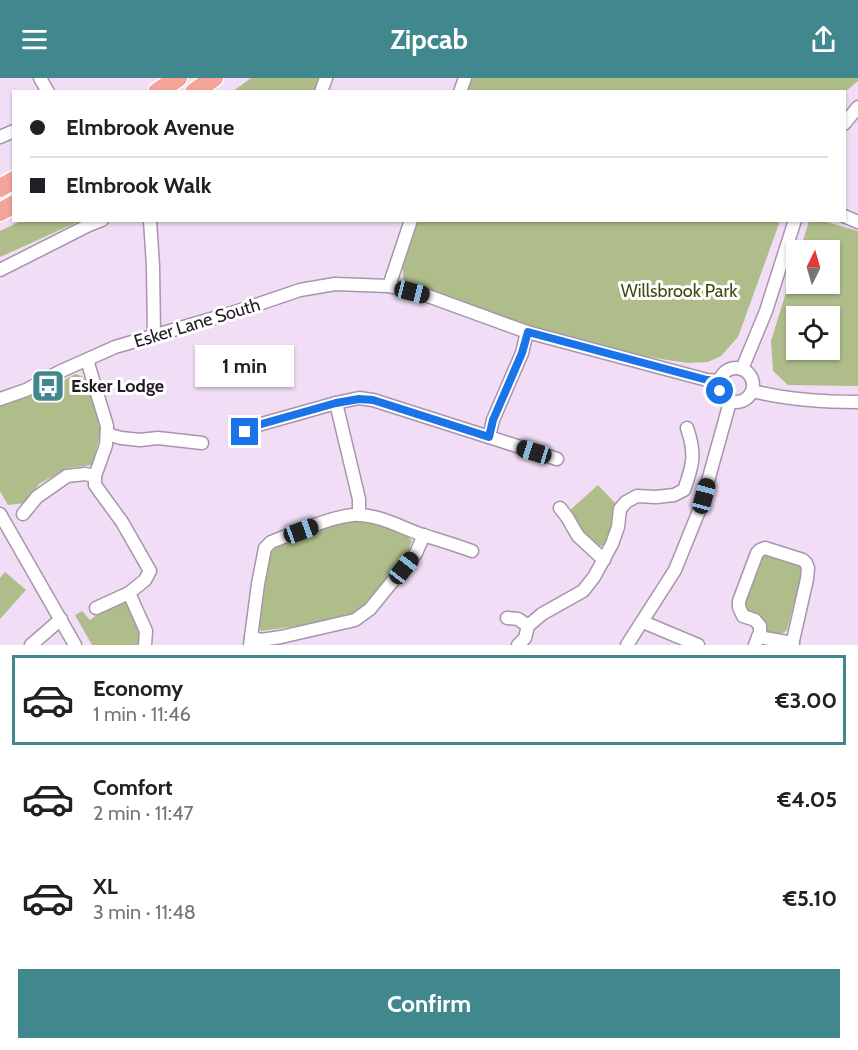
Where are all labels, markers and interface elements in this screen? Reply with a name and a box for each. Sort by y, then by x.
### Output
icon: menu [18,23,51,56]
text: Zipcab [390,23,468,56]
icon: share [807,23,840,56]
text: Elmbrook Avenue [66,114,234,141]
text: Elmbrook Walk [66,172,212,199]
north arrow [786,240,840,294]
map controls [786,240,840,360]
car [392,279,432,305]
park label: Willsbrook Park [621,280,738,302]
street label: Esker Lane South [131,293,263,353]
button: locate [786,306,840,360]
callout: 1 min [196,345,294,387]
text: 1 min [222,354,267,378]
bus stop icon: Esker Lodge [30,368,66,404]
place label: Esker Lodge [71,375,164,397]
route start [706,377,733,404]
route end [231,418,258,445]
car [514,438,554,466]
car [691,476,717,516]
car [281,516,321,546]
car [386,548,422,588]
icon: car [21,673,75,727]
text: Economy [93,675,183,702]
text: €3.00 [775,687,837,714]
text: 1 min · 11:46 [93,702,191,726]
icon: car [21,772,75,826]
text: Comfort [93,774,172,801]
text: €4.05 [777,786,837,813]
text: 2 min · 11:47 [93,801,194,825]
icon: car [21,871,75,925]
text: XL [93,873,118,900]
text: €5.10 [783,885,837,912]
text: 3 min · 11:48 [93,900,196,924]
button: Confirm [18,969,840,1038]

